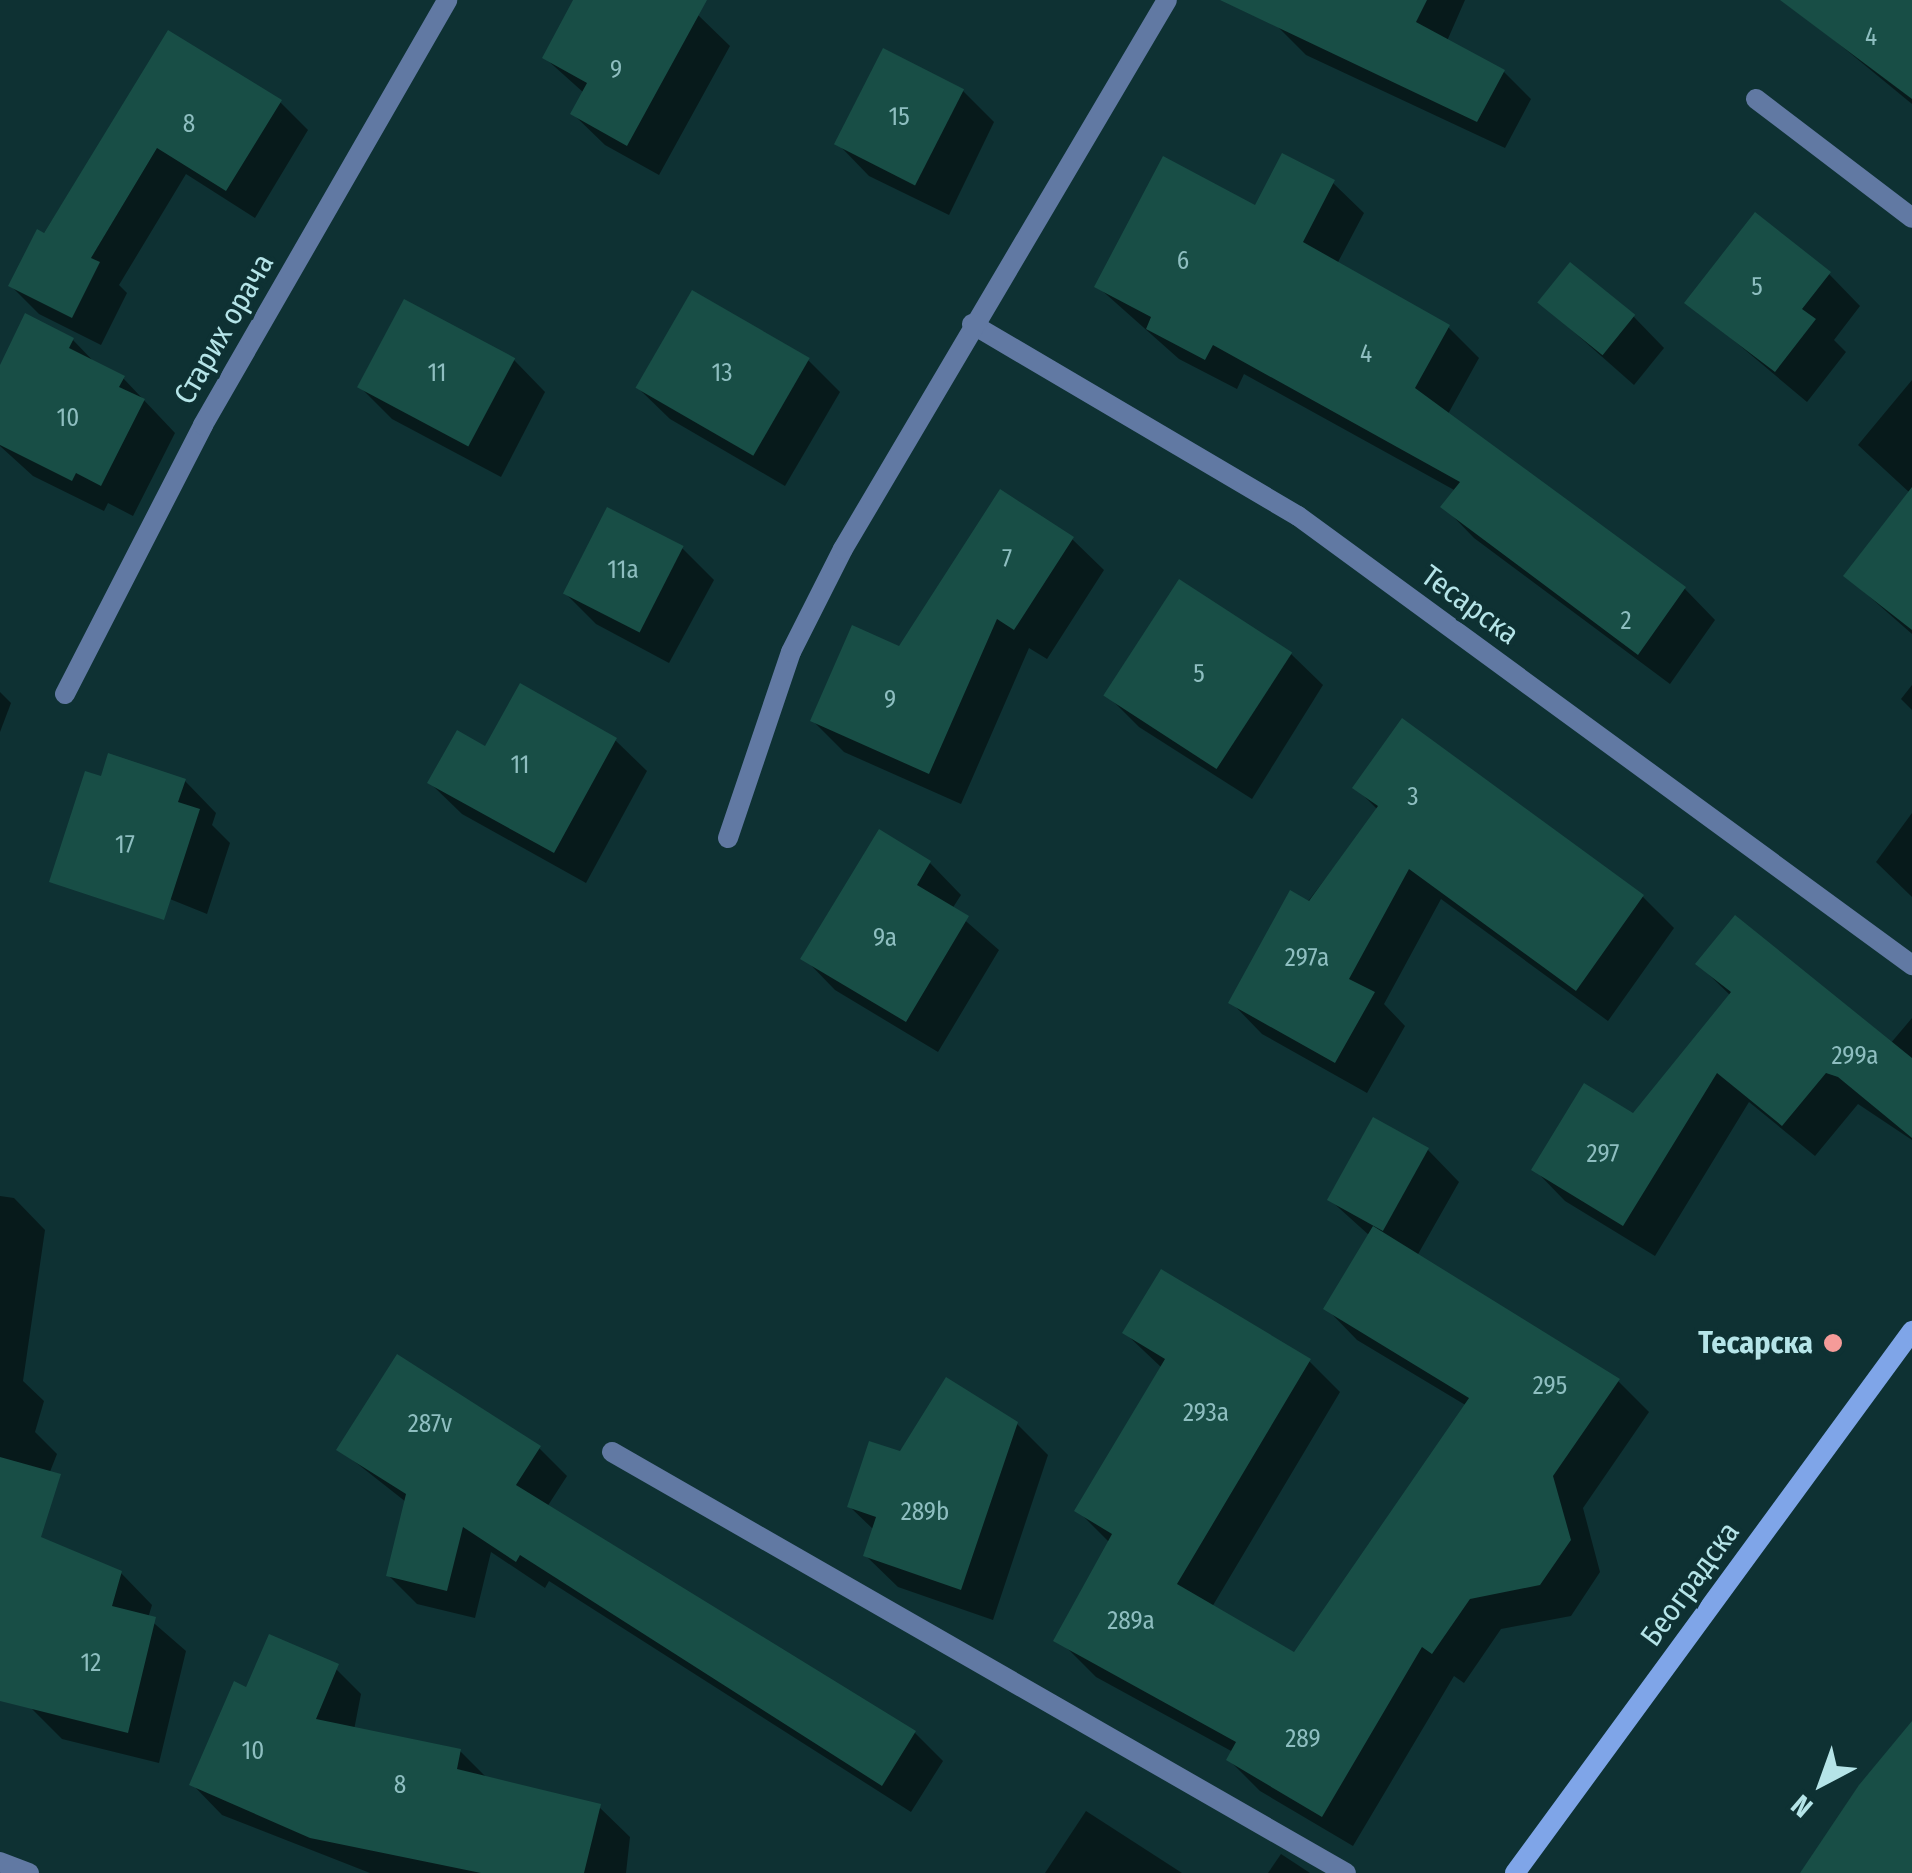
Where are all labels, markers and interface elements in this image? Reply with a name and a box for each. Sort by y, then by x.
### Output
house number: 4 [1865,22,1877,52]
house number: 9 [610,55,622,85]
house number: 15 [888,102,910,132]
house number: 8 [183,109,195,139]
house number: 6 [1177,246,1189,276]
street label: Старих орача [167,247,281,411]
house number: 5 [1751,272,1763,302]
house number: 4 [1360,339,1372,369]
house number: 11 [427,358,447,388]
house number: 13 [711,358,733,388]
house number: 10 [57,403,79,433]
house number: 7 [1002,544,1012,574]
house number: 11a [607,555,639,585]
street label: Тесарска [1414,558,1526,652]
house number: 2 [1620,606,1632,636]
house number: 5 [1193,659,1205,689]
house number: 9 [884,685,896,715]
house number: 11 [510,750,530,780]
house number: 3 [1407,782,1419,812]
house number: 17 [115,830,135,860]
house number: 9a [873,923,897,953]
house number: 297a [1285,943,1329,973]
house number: 299a [1831,1041,1879,1071]
house number: 297 [1587,1139,1619,1169]
place label: Тесарска [1698,1325,1813,1361]
marker: Тесарска [1822,1332,1844,1354]
house number: 295 [1533,1371,1567,1401]
house number: 293a [1183,1398,1229,1428]
house number: 287v [408,1409,452,1439]
house number: 289b [901,1497,949,1527]
street label: Београдска [1633,1515,1747,1653]
house number: 289a [1107,1606,1155,1636]
house number: 12 [81,1648,101,1678]
house number: 289 [1285,1724,1321,1754]
north arrow [1772,1733,1872,1833]
house number: 10 [242,1736,264,1766]
house number: 8 [394,1770,406,1800]
text: N [1785,1788,1819,1824]

